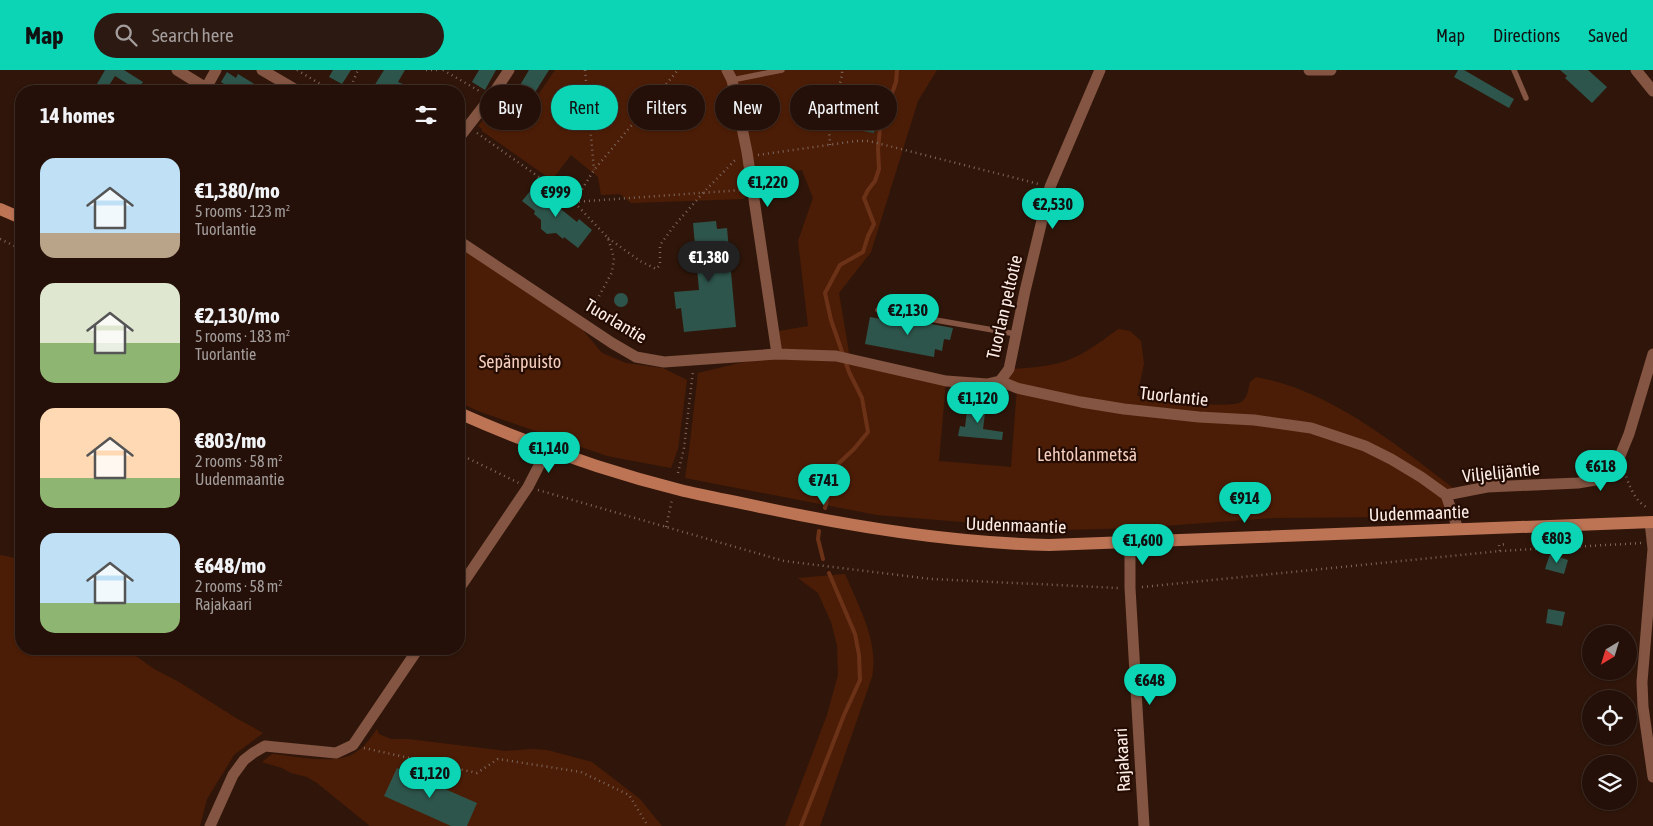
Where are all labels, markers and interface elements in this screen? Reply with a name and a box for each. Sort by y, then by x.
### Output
search box [94,13,444,58]
icon: search [112,21,140,49]
text: Map [25,22,64,49]
text: Search here [152,24,234,46]
text: Map [1436,25,1465,46]
text: Directions [1493,25,1560,46]
text: Saved [1588,25,1628,46]
chip: Buy [480,85,541,130]
chip: Rent [551,85,618,130]
chip: Filters [628,85,705,130]
chip: New [715,85,780,130]
chip: Apartment [790,85,897,130]
icon: filters [412,101,440,129]
text: 14 homes [40,103,115,127]
pin: €1,220 [727,166,809,208]
text: €1,220 [748,173,788,191]
pin: €999 [526,176,586,218]
icon: home [80,178,140,238]
text: €1,380/mo [195,178,280,202]
text: €999 [541,183,571,201]
pin: €2,530 [1012,188,1094,230]
text: €2,530 [1033,195,1073,213]
text: 5 rooms · 123 m² [195,202,290,220]
text: Tuorlantie [195,220,256,238]
pin: €1,380 [668,240,750,283]
text: €1,380 [689,248,729,266]
street label: Tuorlan peltotie [982,253,1026,361]
street label: Tuorlantie [581,294,651,348]
pin: €2,130 [867,294,949,336]
text: €2,130 [888,301,928,319]
icon: home [80,303,140,363]
text: €2,130/mo [195,303,280,327]
text: 5 rooms · 183 m² [195,327,290,345]
text: Tuorlantie [195,345,256,363]
park label: Sepänpuisto [479,351,561,372]
pin: €1,120 [937,382,1019,424]
street label: Tuorlantie [1139,382,1209,410]
text: €1,120 [958,389,998,407]
icon: home [80,428,140,488]
text: €803/mo [195,428,266,452]
pin: €1,140 [508,432,590,474]
text: €1,140 [529,439,569,457]
park label: Lehtolanmetsä [1037,444,1137,465]
pin: €618 [1571,450,1631,492]
text: 2 rooms · 58 m² [195,452,283,470]
street label: Viljelijäntie [1461,457,1541,487]
text: €618 [1586,457,1616,475]
pin: €741 [794,464,854,506]
text: Uudenmaantie [195,470,285,488]
text: €741 [809,471,839,489]
pin: €914 [1215,482,1275,524]
text: €914 [1230,489,1260,507]
street label: Uudenmaantie [1368,501,1470,525]
street label: Uudenmaantie [965,513,1067,537]
pin: €803 [1527,522,1587,564]
pin: €1,600 [1102,524,1184,566]
text: €803 [1542,529,1572,547]
text: €1,600 [1123,531,1163,549]
icon: home [80,553,140,613]
text: €648/mo [195,553,266,577]
text: 2 rooms · 58 m² [195,577,283,595]
text: Rajakaari [195,595,252,613]
north arrow [1582,625,1638,680]
map controls [1582,625,1637,810]
pin: €648 [1120,664,1180,706]
text: €648 [1135,671,1165,689]
button: locate [1582,690,1637,745]
street label: Rajakaari [1110,727,1134,793]
button: layers [1582,755,1637,810]
pin: €1,120 [389,756,471,799]
text: €1,120 [410,764,450,782]

